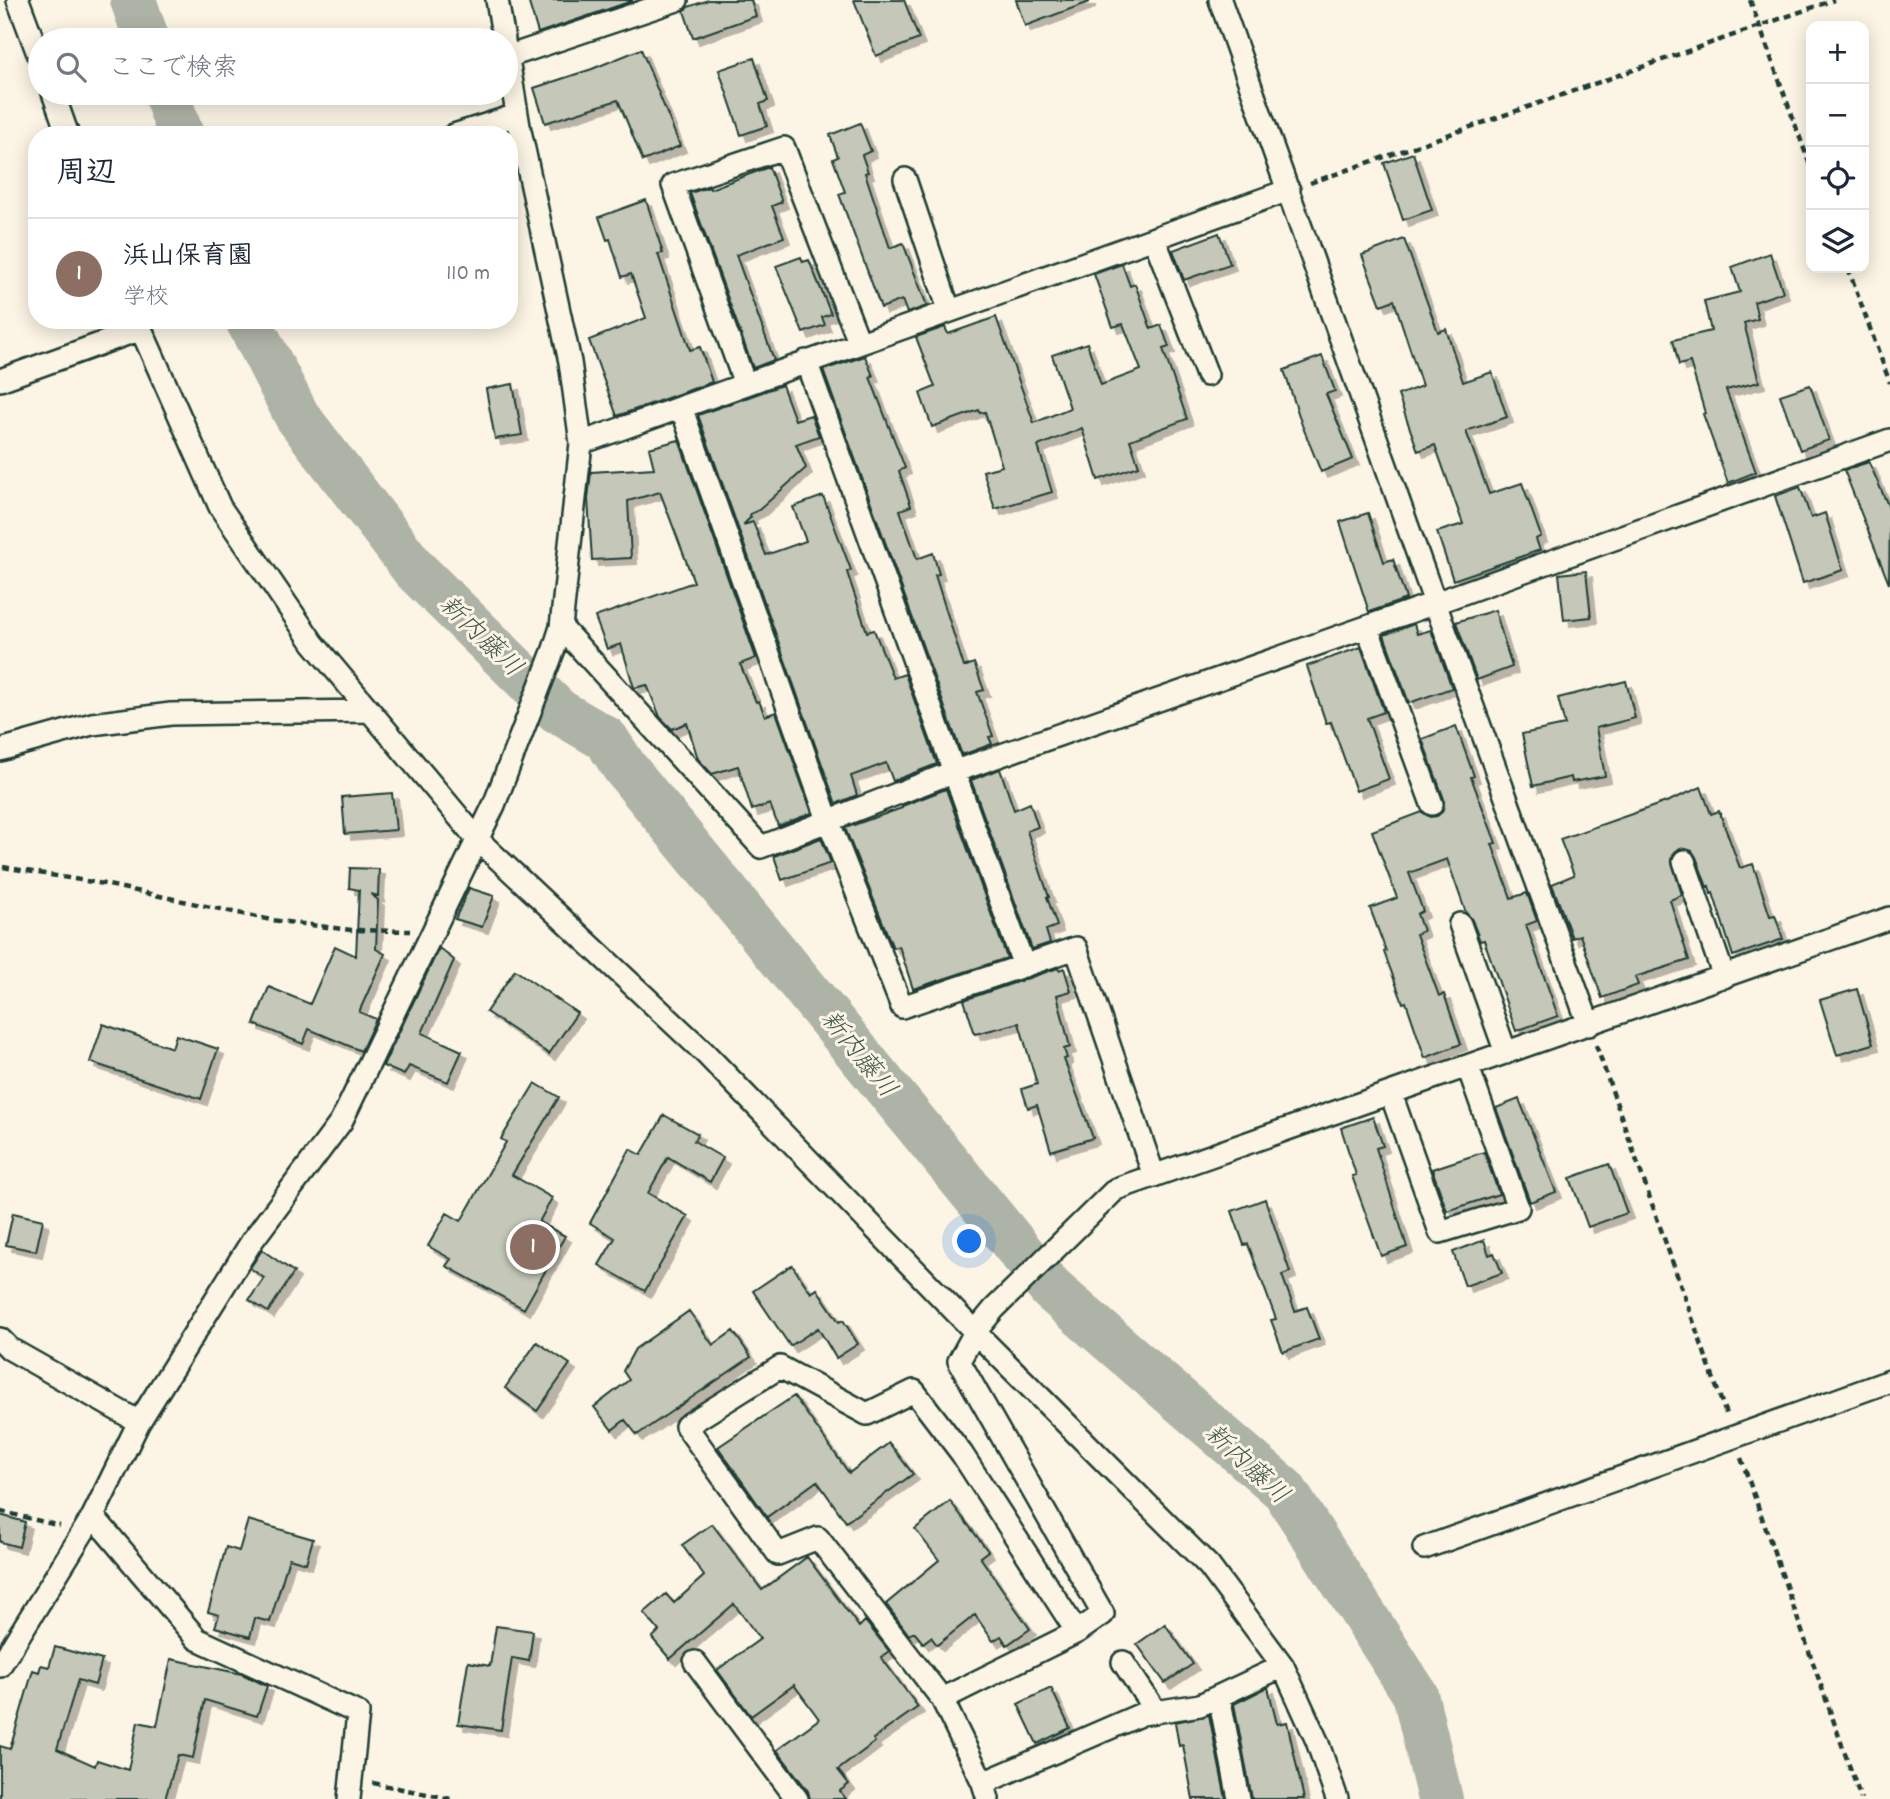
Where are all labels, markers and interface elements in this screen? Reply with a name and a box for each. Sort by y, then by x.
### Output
map controls [1806,21,1869,273]
button: + [1806,21,1869,84]
search box [28,28,518,105]
icon: search [52,48,90,86]
text: ここで検索 [108,51,238,88]
button: − [1806,84,1869,147]
button: locate [1806,147,1869,210]
text: 周辺 [56,154,116,197]
button: layers [1806,210,1869,273]
text: 浜山保育園 [123,239,253,276]
text: 1 [76,258,82,291]
text: 110 m [446,258,490,291]
text: 学校 [123,282,169,315]
water label: 新内藤川 [429,588,530,687]
water label: 新内藤川 [810,1003,904,1107]
pin: 1 [510,1221,556,1273]
your location [952,1224,986,1258]
water label: 新内藤川 [1195,1417,1296,1515]

